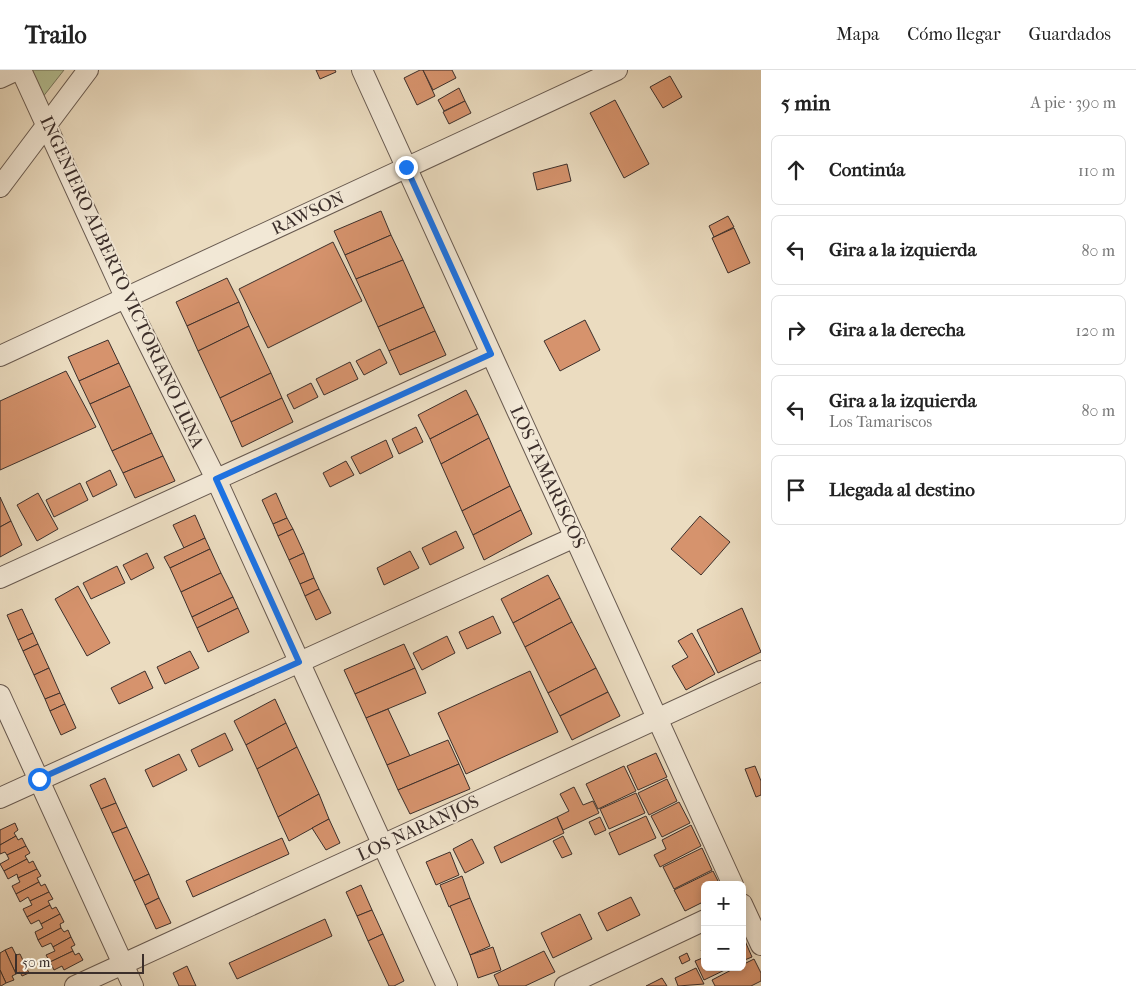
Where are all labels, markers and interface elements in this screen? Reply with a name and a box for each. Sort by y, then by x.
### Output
text: Trailo [25,21,87,49]
text: Mapa [836,24,879,45]
text: Cómo llegar [907,24,1001,45]
text: Guardados [1029,24,1111,45]
text: 5 min [781,91,830,115]
text: A pie · 390 m [1030,93,1116,112]
street label: INGENIERO ALBERTO VICTORIANO LUNA [35,113,208,452]
route end [395,156,418,179]
icon: ahead [782,156,810,184]
text: Continúa [829,159,905,181]
text: 110 m [1078,161,1115,180]
street label: RAWSON [268,187,348,239]
icon: left [782,236,810,264]
text: Gira a la izquierda [829,239,976,261]
text: 80 m [1081,241,1115,260]
icon: right [782,316,810,344]
text: Gira a la derecha [829,319,965,341]
text: 120 m [1076,321,1115,340]
text: Gira a la izquierda [829,390,976,412]
icon: left [782,396,810,424]
text: 80 m [1081,401,1115,420]
street label: LOS TAMARISCOS [505,403,590,552]
text: Los Tamariscos [829,412,932,431]
icon: arrive [782,476,810,504]
text: Llegada al destino [829,479,975,501]
route start [28,768,51,791]
street label: LOS NARANJOS [354,791,482,866]
map controls [701,881,746,971]
button: + [701,881,746,926]
button: − [701,926,746,971]
scale bar [15,951,144,974]
text: 50 m [22,954,50,971]

